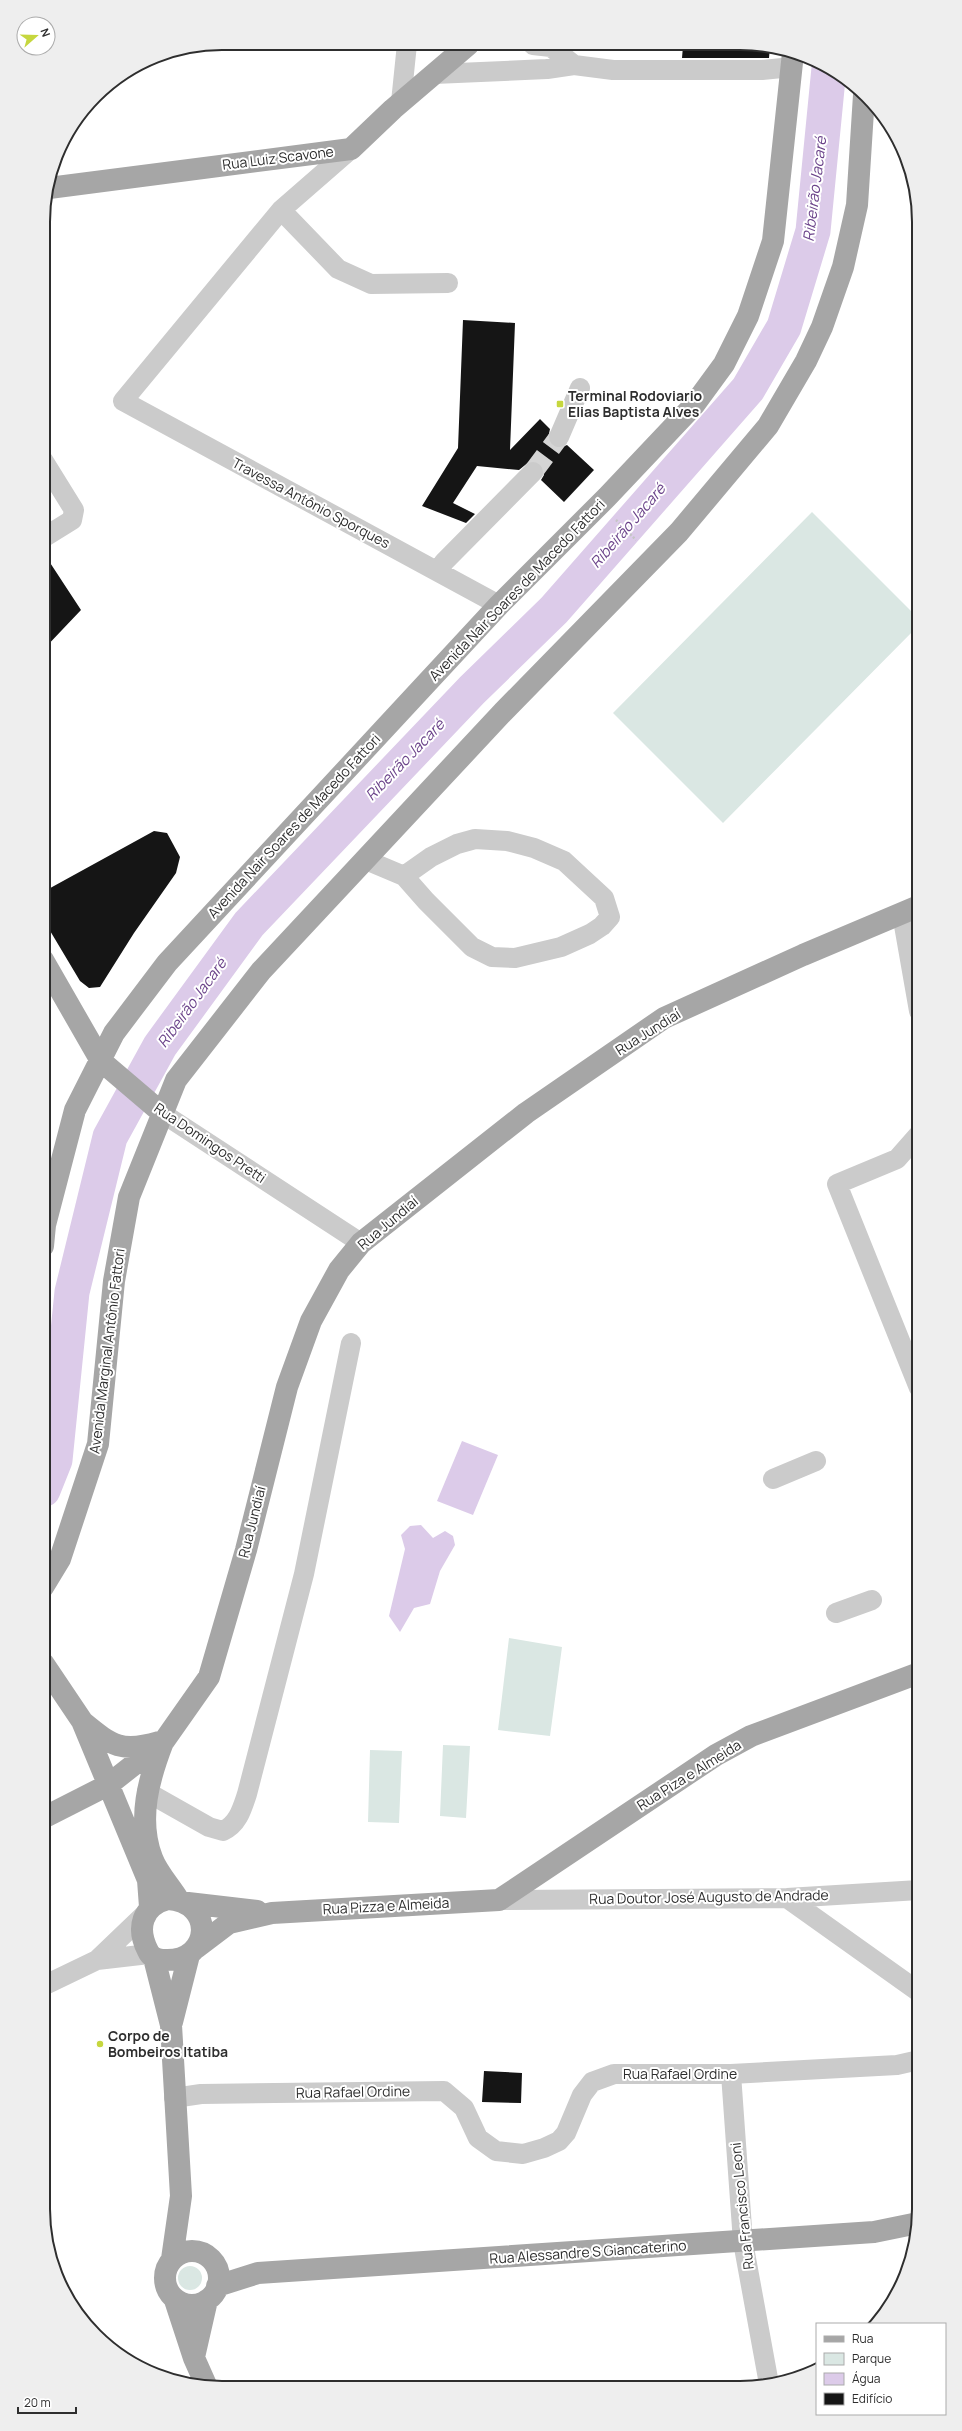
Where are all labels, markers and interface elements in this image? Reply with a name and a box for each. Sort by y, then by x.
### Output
north arrow [16,16,56,56]
text: N [37,26,54,39]
water label: Ribeirão Jacaré [798,134,832,243]
street label: Rua Luiz Scavone [221,141,335,174]
place label: Terminal Rodoviario Elias Baptista Alves [568,386,703,421]
marker: Terminal Rodoviario Elias Baptista Alves [555,399,565,409]
street label: Travessa Antônio Sporques [229,453,393,552]
water label: Ribeirão Jacaré [585,478,671,572]
street label: Avenida Nair Soares de Macedo Fattori [425,495,609,685]
water label: Ribeirão Jacaré [360,714,450,805]
street label: Avenida Nair Soares de Macedo Fattori [203,729,384,922]
water label: Ribeirão Jacaré [152,953,232,1052]
street label: Rua Jundiaí [612,1004,684,1059]
street label: Rua Domingos Pretti [151,1098,270,1187]
street label: Rua Jundiaí [353,1192,422,1253]
street label: Avenida Marginal Antônio Fattori [84,1247,129,1455]
street label: Rua Jundiaí [233,1484,270,1560]
street label: Rua Piza e Almeida [633,1735,744,1814]
street label: Rua Doutor José Augusto de Andrade [589,1885,829,1908]
street label: Rua Pizza e Almeida [322,1893,450,1918]
place label: Corpo de Bombeiros Itatiba [108,2026,228,2061]
marker: Corpo de Bombeiros Itatiba [95,2039,105,2049]
street label: Rua Rafael Ordine [623,2064,737,2083]
street label: Rua Rafael Ordine [296,2081,410,2102]
street label: Rua Francisco Leoni [725,2142,758,2270]
street label: Rua Alessandre S Giancaterino [489,2235,687,2268]
legend [816,2323,946,2415]
text: Rua [852,2330,873,2347]
text: Parque [852,2350,891,2367]
text: Água [852,2370,881,2387]
scale bar [18,2389,76,2415]
text: Edifício [852,2390,892,2407]
text: 20 m [24,2394,51,2411]

